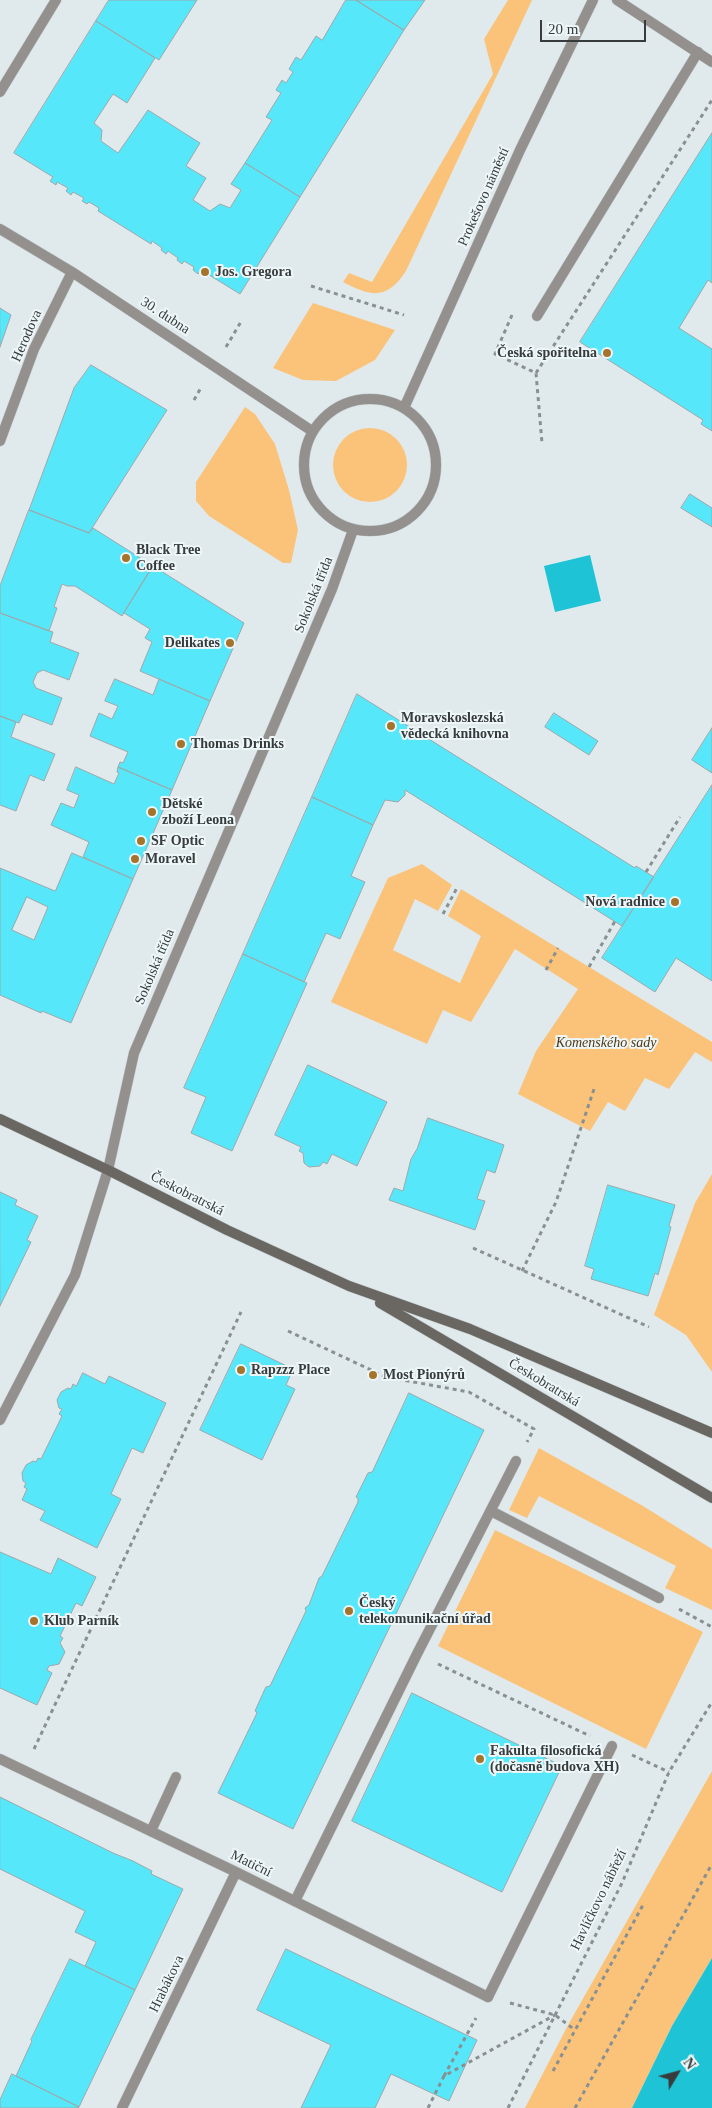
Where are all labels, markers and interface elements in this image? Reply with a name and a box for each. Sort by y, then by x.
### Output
scale bar [542,10,648,42]
text: 20 m [548,21,578,37]
street label: Prokešovo náměstí [455,145,513,249]
place label: Jos. Gregora [215,264,292,280]
marker: Jos. Gregora [199,266,211,278]
street label: 30. dubna [137,294,193,338]
street label: Herodova [8,307,46,365]
place label: Česká spořitelna [497,345,597,361]
marker: Česká spořitelna [601,347,613,359]
place label: Black Tree Coffee [136,542,200,574]
marker: Black Tree Coffee [120,552,132,564]
street label: Sokolská třída [291,555,337,635]
place label: Delikates [165,635,220,651]
marker: Delikates [224,637,236,649]
place label: Moravskoslezská vědecká knihovna [401,710,509,742]
marker: Moravskoslezská vědecká knihovna [385,720,397,732]
place label: Thomas Drinks [191,736,284,752]
marker: Thomas Drinks [175,738,187,750]
place label: Dětské zboží Leona [162,796,234,829]
marker: Dětské zboží Leona [146,806,158,818]
place label: SF Optic [151,833,204,849]
marker: SF Optic [135,835,147,847]
place label: Moravel [145,851,196,867]
marker: Moravel [129,853,141,865]
place label: Nová radnice [585,894,665,910]
marker: Nová radnice [669,896,681,908]
street label: Sokolská třída [132,927,178,1007]
park label: Komenského sady [556,1035,656,1051]
street label: Českobratrská [148,1168,226,1220]
street label: Českobratrská [505,1355,583,1411]
place label: Rapzzz Place [251,1362,330,1378]
marker: Rapzzz Place [235,1364,247,1376]
place label: Most Pionýrů [383,1367,465,1383]
marker: Most Pionýrů [367,1369,379,1381]
place label: Český telekomunikační úřad [359,1595,491,1628]
marker: Český telekomunikační úřad [343,1605,355,1617]
place label: Klub Parník [44,1613,119,1629]
marker: Klub Parník [28,1615,40,1627]
place label: Fakulta filosofická (dočasně budova XH) [490,1743,619,1775]
marker: Fakulta filosofická (dočasně budova XH) [474,1753,486,1765]
street label: Matiční [228,1847,274,1881]
street label: Havlíčkovo nábřeží [567,1847,631,1953]
street label: Hrabákova [146,1953,188,2015]
north arrow [652,2048,702,2098]
text: N [680,2055,698,2072]

